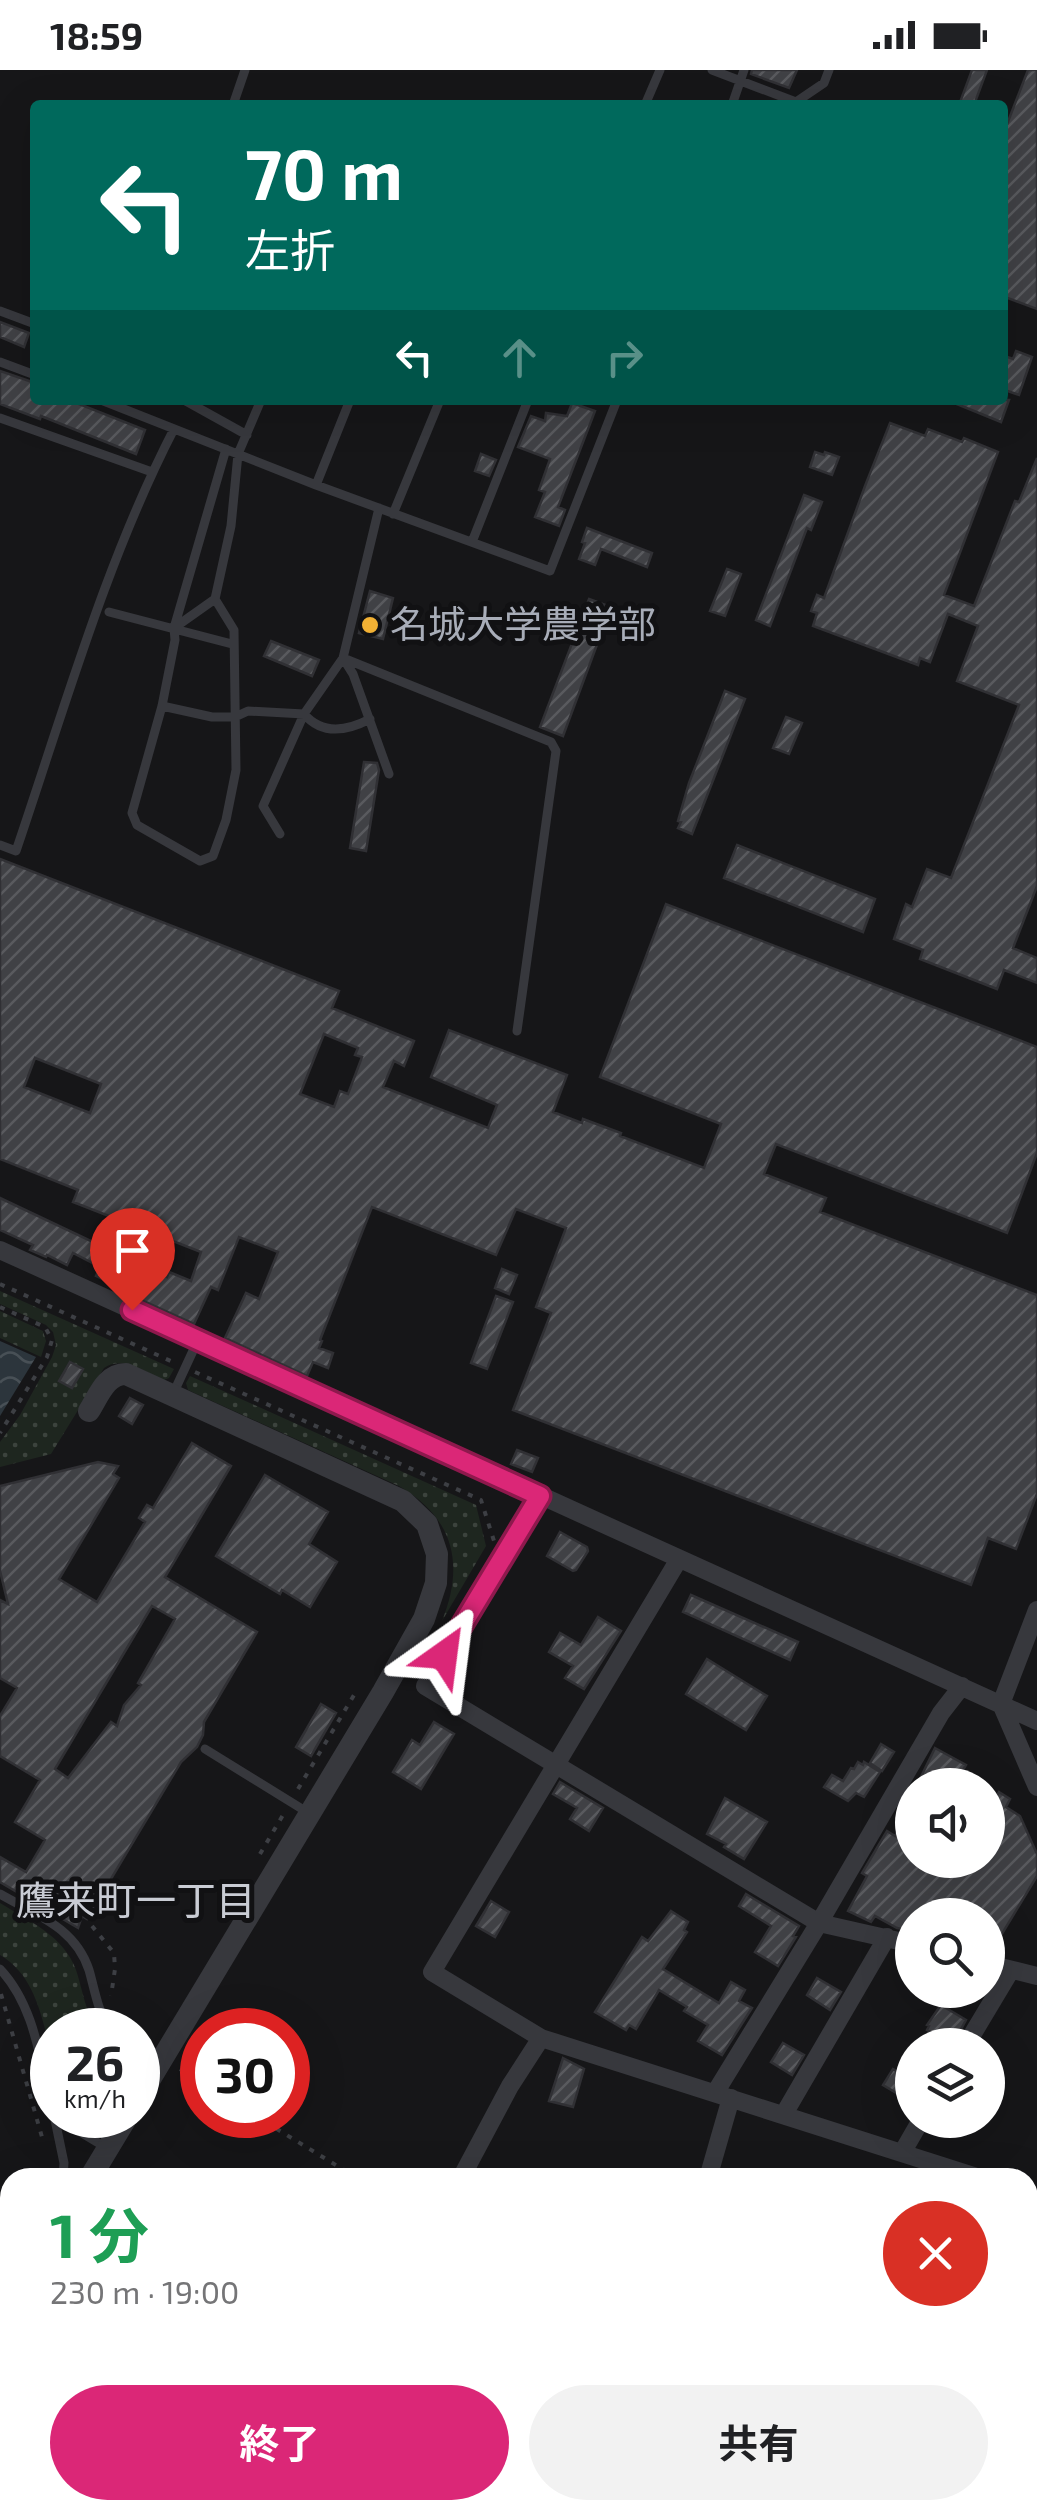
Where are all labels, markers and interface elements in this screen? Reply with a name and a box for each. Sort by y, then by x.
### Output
text: 18:59 [50,12,143,58]
text: 70 m [245,130,403,214]
icon: left [80,140,210,270]
text: 左折 [245,222,335,276]
icon: left [387,330,442,385]
icon: ahead [492,330,547,385]
icon: right [597,330,652,385]
place label: 名城大学農学部 [390,600,656,646]
marker: 名城大学農学部 [359,614,381,636]
pin [90,1208,175,1311]
icon: arrive [105,1223,160,1278]
position arrow [392,1603,496,1707]
map controls [895,1768,1005,2138]
button: sound [895,1768,1005,1878]
district label: 鷹来町一丁目 [16,1875,256,1923]
button: search [895,1898,1005,2008]
speed limit sign: 30 [180,2008,310,2138]
button: layers [895,2028,1005,2138]
text: 26 [66,2031,124,2091]
text: km/h [64,2083,126,2113]
text: 1 分 [50,2198,149,2270]
button: close [883,2201,988,2306]
text: 230 m · 19:00 [50,2272,239,2310]
button: 終了 [50,2385,509,2500]
button: 共有 [529,2385,988,2500]

